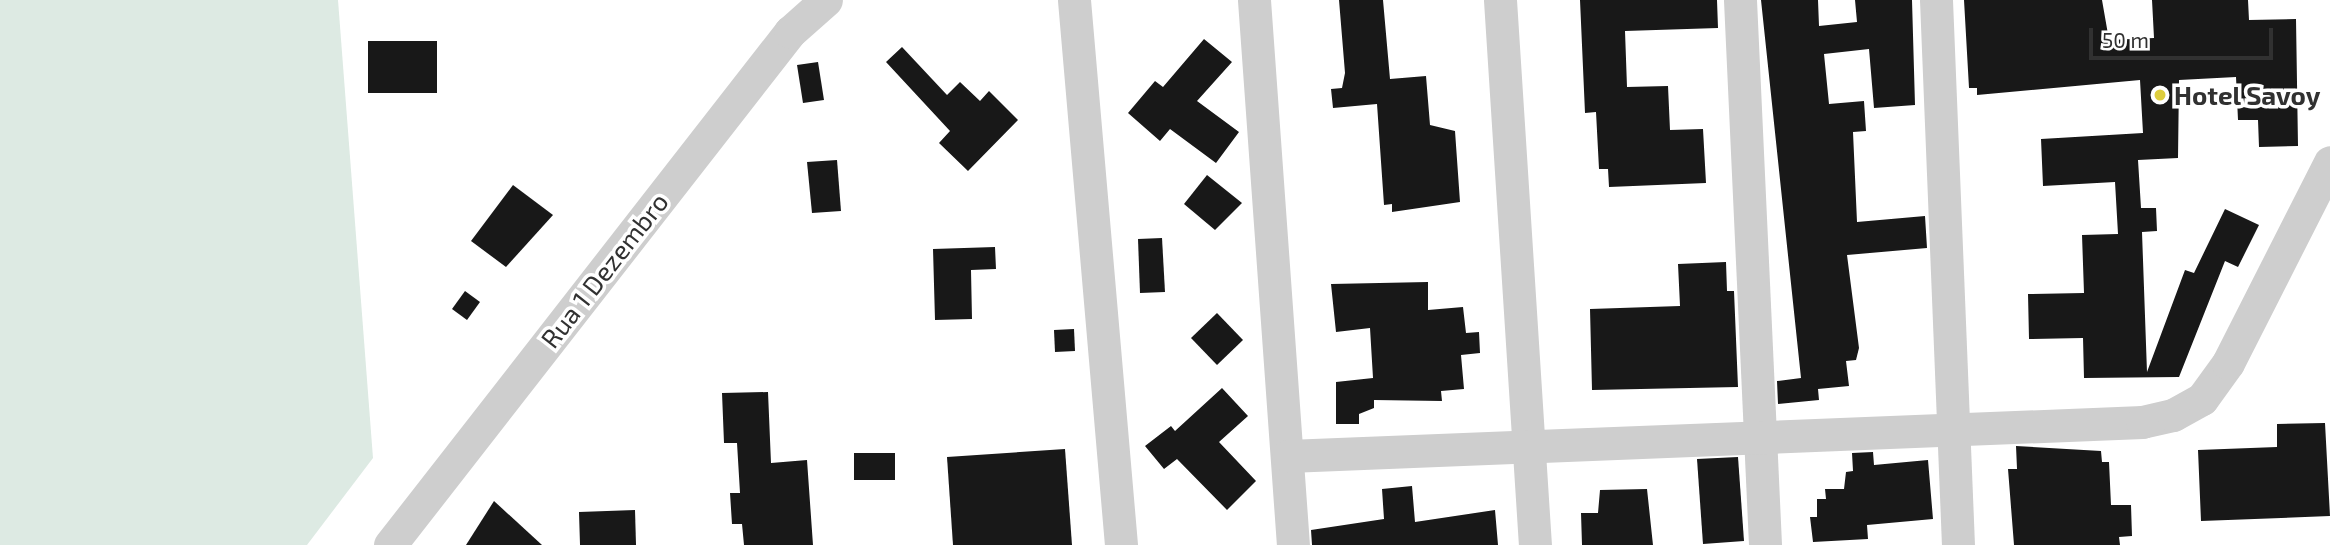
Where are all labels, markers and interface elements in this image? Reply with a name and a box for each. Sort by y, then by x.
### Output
scale bar [2092,14,2276,58]
text: 50 m [2102,27,2149,52]
place label: Hotel Savoy [2174,79,2321,111]
marker: Hotel Savoy [2152,87,2168,103]
street label: Rua 1 Dezembro [534,186,674,354]

